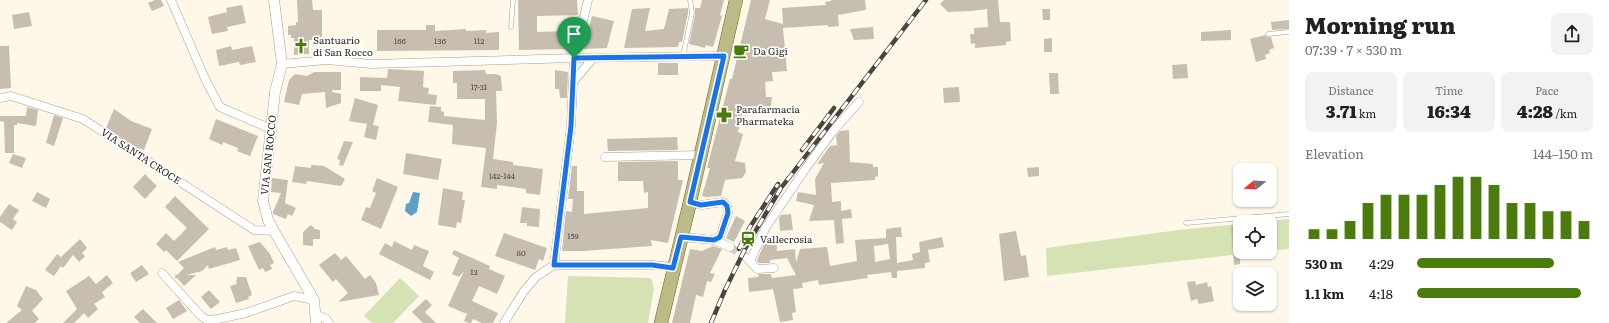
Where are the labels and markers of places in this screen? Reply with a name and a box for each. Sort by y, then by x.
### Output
pin [557,17,591,58]
place label: Santuario di San Rocco [313,32,373,59]
church icon: Santuario di San Rocco [292,37,310,55]
cafe icon: Da Gigi [732,42,750,60]
place label: Da Gigi [753,43,788,58]
place label: Parafarmacia Pharmateka [736,101,801,128]
pharmacy icon: Parafarmacia Pharmateka [715,106,733,124]
station icon: Vallecrosia [739,230,757,248]
place label: Vallecrosia [760,231,813,246]

